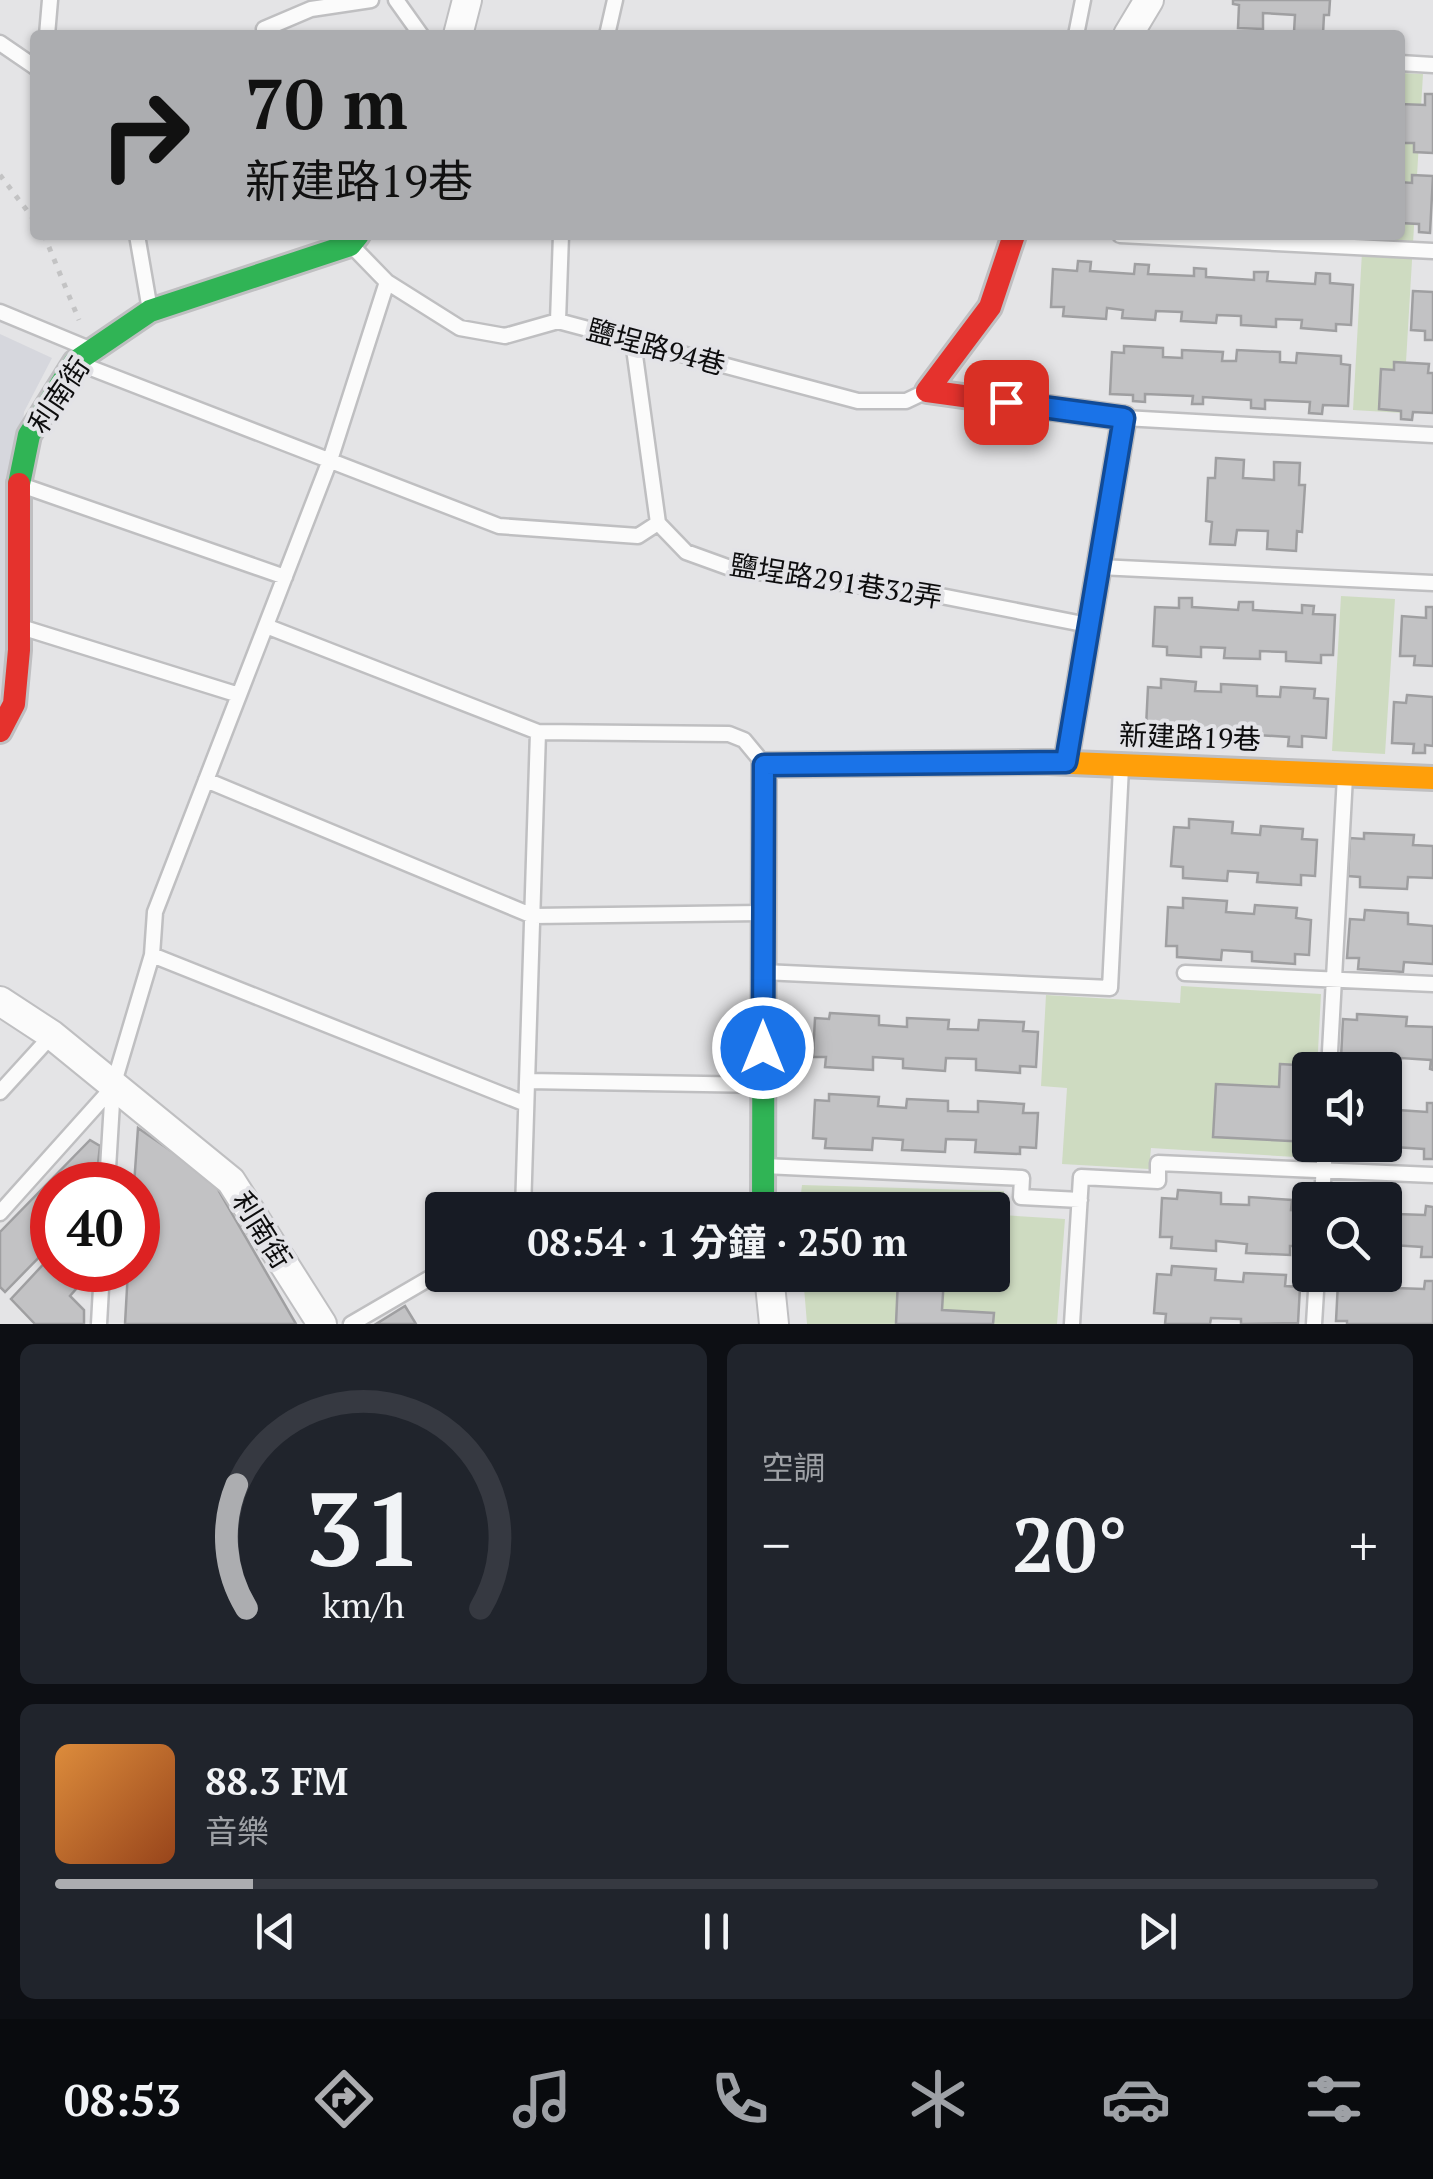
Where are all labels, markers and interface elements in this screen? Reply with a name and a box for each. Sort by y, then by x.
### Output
text: 70 m [245,56,408,149]
icon: right [80,70,210,200]
text: 新建路19巷 [245,150,473,210]
street label: 鹽埕路94巷 [583,310,729,383]
street label: 利南街 [20,350,97,440]
pin [964,360,1049,445]
icon: arrive [979,375,1034,430]
street label: 鹽埕路291巷32弄 [727,545,945,616]
street label: 新建路19巷 [1118,716,1262,757]
position arrow [711,996,815,1100]
map controls [1292,1052,1402,1292]
button: sound [1292,1052,1402,1162]
speed limit sign: 40 [30,1162,160,1292]
button: search [1292,1182,1402,1292]
street label: 利南街 [224,1184,300,1275]
text: 08:54 · 1 分鐘 · 250 m [528,1217,907,1267]
text: 空調 [762,1446,826,1488]
text: 31 [304,1458,422,1596]
text: 20° [1012,1494,1128,1593]
text: − [762,1508,791,1581]
text: + [1349,1508,1378,1581]
text: km/h [322,1581,405,1628]
text: 88.3 FM [205,1756,348,1806]
text: 音樂 [205,1810,269,1852]
icon: previous [248,1904,303,1959]
icon: pause [689,1904,744,1959]
icon: next [1130,1904,1185,1959]
icon: directions [309,2064,379,2134]
icon: music [507,2064,577,2134]
icon: phone [705,2064,775,2134]
icon: climate [903,2064,973,2134]
icon: car [1101,2064,1171,2134]
icon: filters [1299,2064,1369,2134]
text: 08:53 [64,2069,181,2129]

